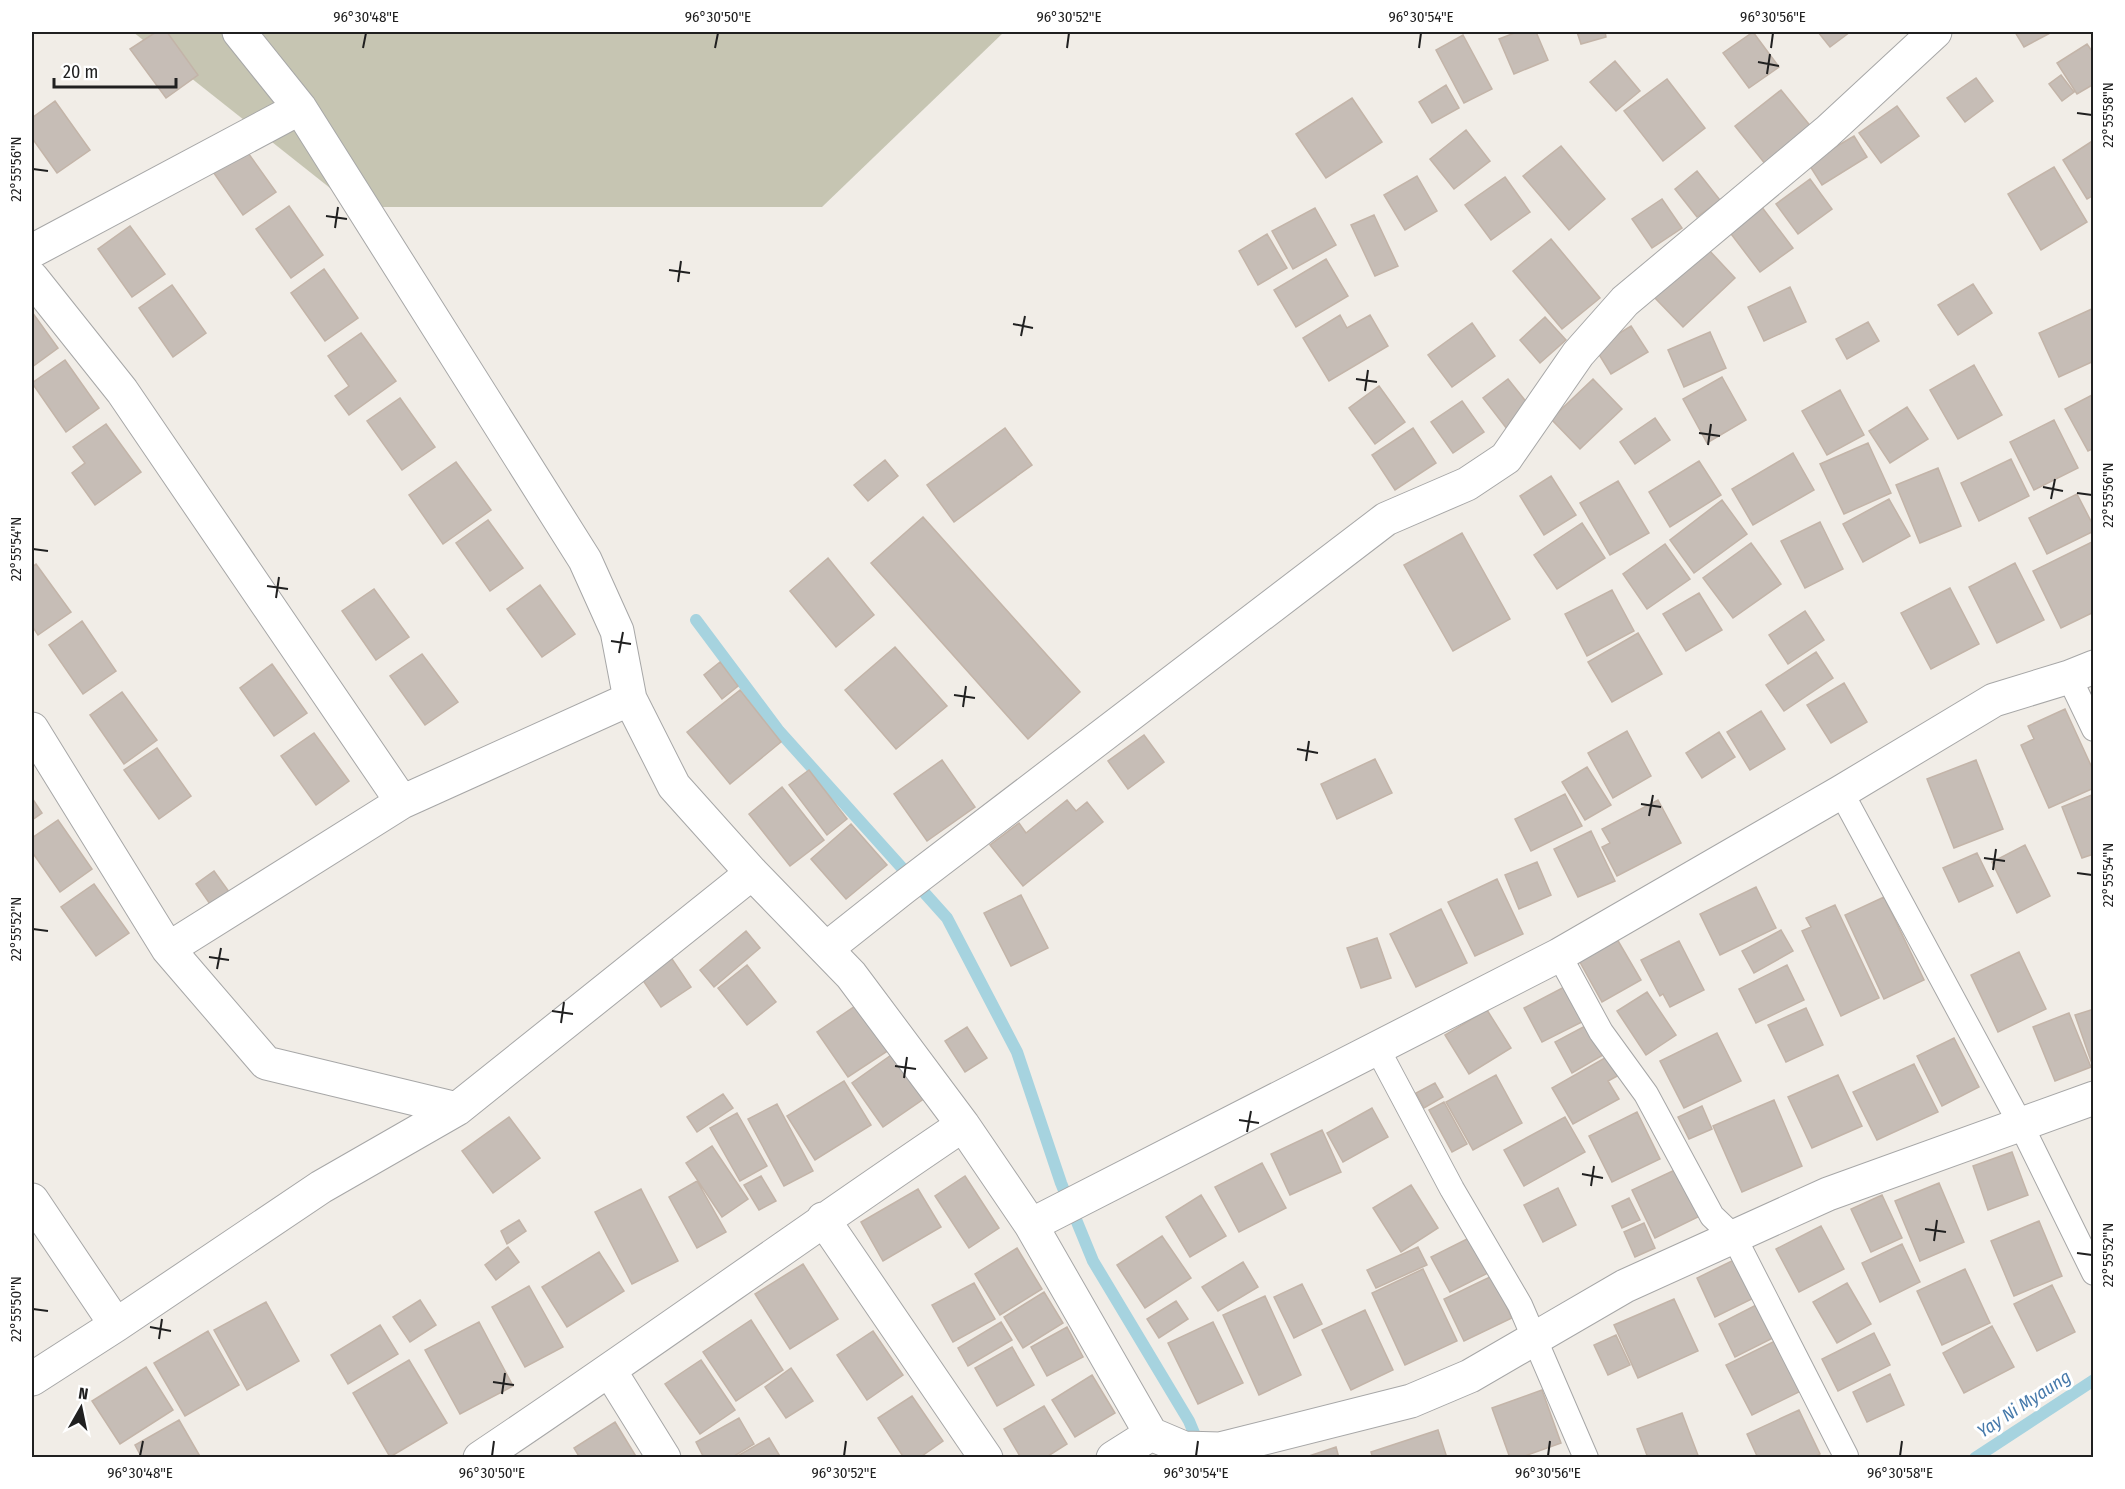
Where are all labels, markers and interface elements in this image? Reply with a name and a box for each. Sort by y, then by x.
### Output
text: 96°30'48"E [333,8,399,26]
text: 96°30'50"E [685,8,751,26]
text: 96°30'52"E [1036,8,1102,26]
text: 96°30'54"E [1388,8,1454,26]
text: 96°30'56"E [1740,8,1806,26]
scale bar [54,51,176,89]
text: 20 m [63,61,98,83]
text: 22°55'58"N [2099,82,2117,148]
text: 22°55'56"N [7,136,25,202]
text: 22°55'56"N [2099,462,2117,528]
text: 22°55'54"N [7,517,25,581]
text: 22°55'54"N [2099,843,2117,907]
text: 22°55'52"N [7,897,25,961]
text: 22°55'52"N [2099,1223,2117,1287]
text: 22°55'50"N [7,1276,25,1342]
water label: Yay Ni Myaung [1973,1366,2075,1442]
north arrow [51,1378,111,1438]
text: N [77,1384,89,1404]
text: 96°30'48"E [107,1464,173,1482]
text: 96°30'50"E [459,1464,525,1482]
text: 96°30'52"E [811,1464,877,1482]
text: 96°30'54"E [1163,1464,1229,1482]
text: 96°30'56"E [1515,1464,1581,1482]
text: 96°30'58"E [1867,1464,1933,1482]

